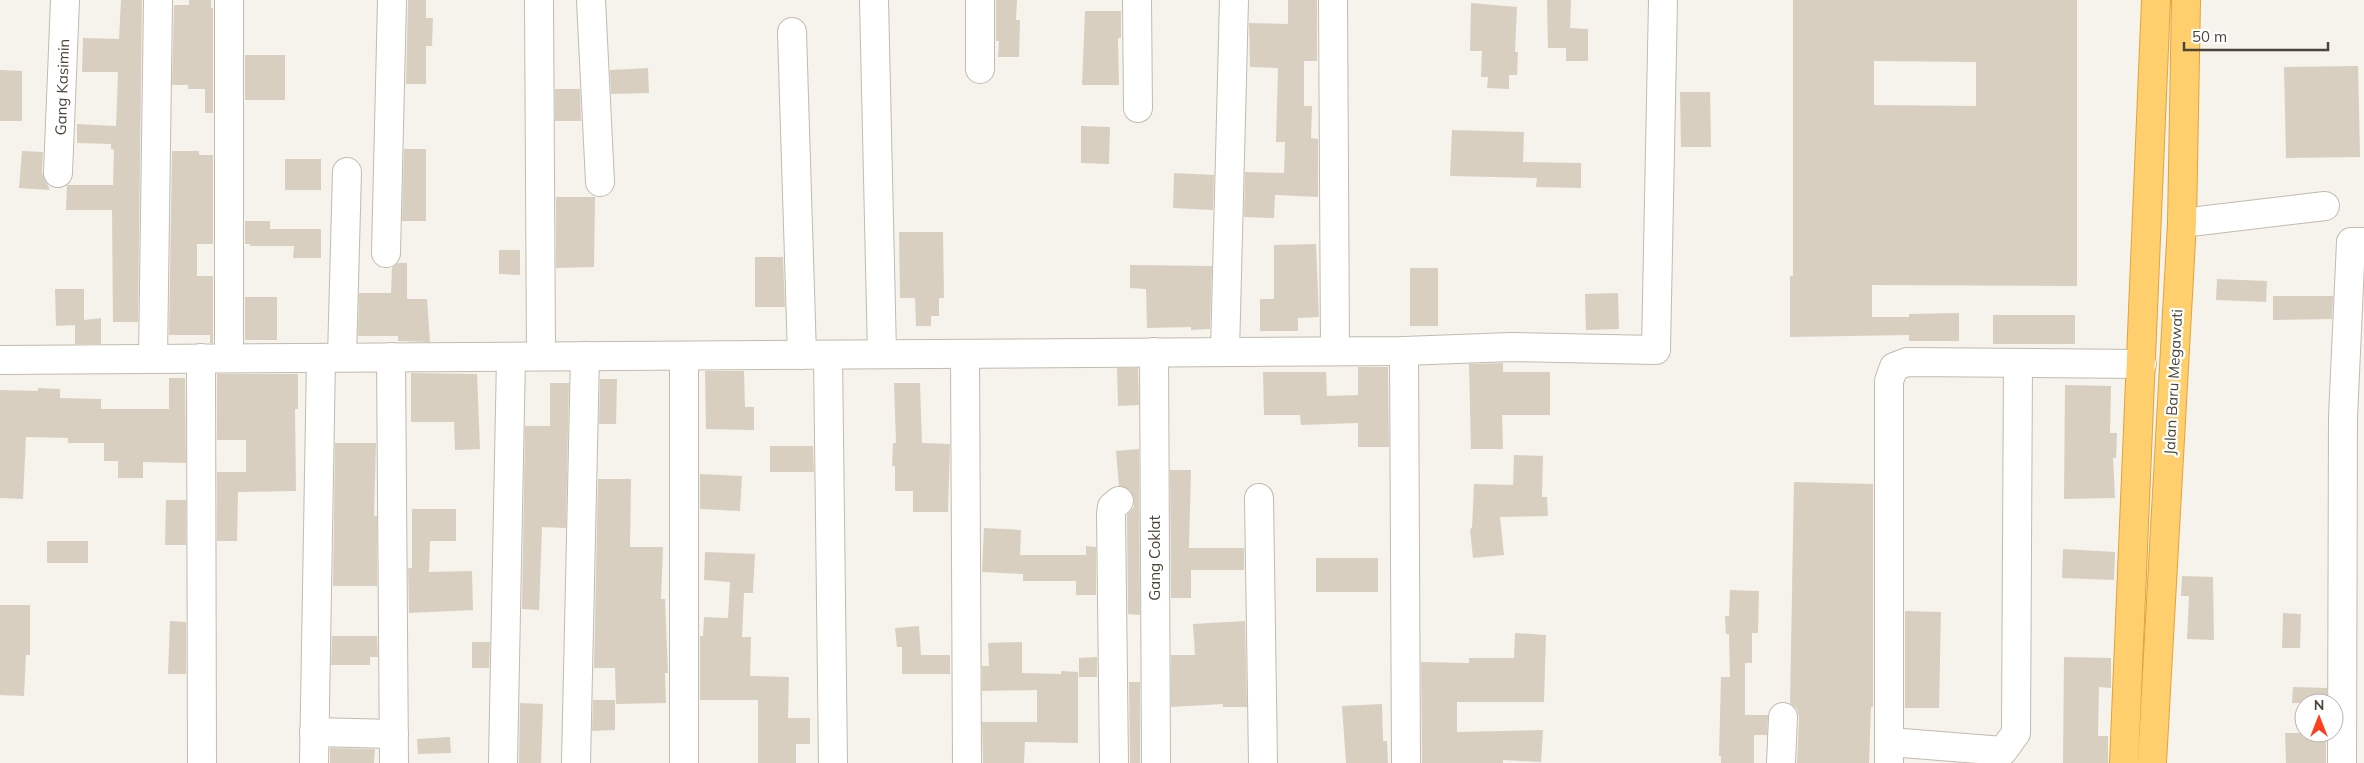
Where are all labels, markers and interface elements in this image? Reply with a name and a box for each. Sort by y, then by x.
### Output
scale bar [2184,20,2328,52]
text: 50 m [2192,27,2227,46]
street label: Gang Kasimin [51,38,73,136]
street label: Jalan Baru Megawati [2160,309,2186,455]
street label: Gang Coklat [1145,515,1164,601]
north arrow [2294,693,2344,743]
text: N [2314,696,2324,714]

